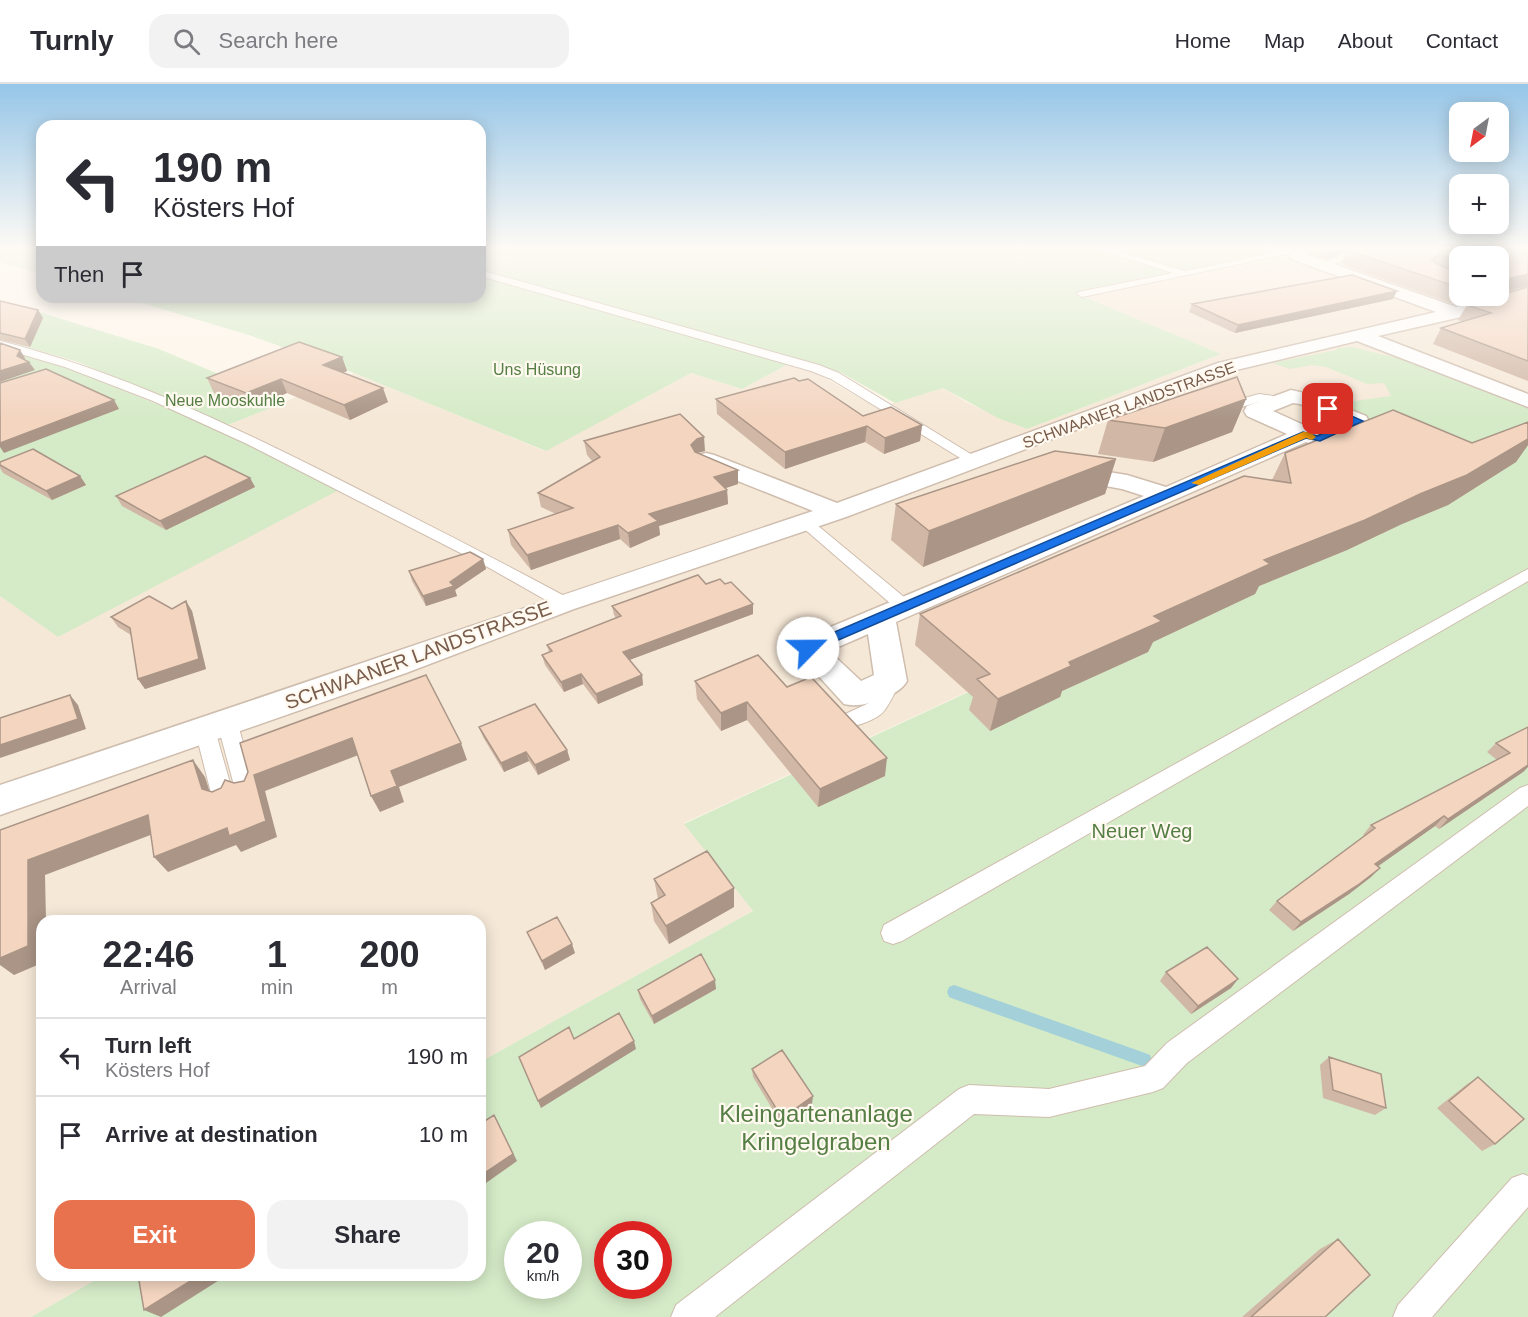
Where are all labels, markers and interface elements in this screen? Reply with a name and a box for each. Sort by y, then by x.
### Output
search box [149,14,569,68]
text: Turnly [30,25,113,56]
icon: search [170,25,203,58]
text: Search here [218,28,338,53]
text: Home [1175,29,1231,52]
text: Map [1264,29,1305,52]
text: About [1338,29,1393,52]
text: Contact [1426,29,1498,52]
north arrow [1449,102,1509,162]
map controls [1449,102,1509,306]
icon: left [54,144,132,222]
text: 190 m [153,144,272,191]
button: + [1449,174,1509,234]
text: Kösters Hof [153,193,294,223]
button: − [1449,246,1509,306]
icon: arrive [116,258,149,291]
text: Then [54,262,104,287]
street label: SCHWAANER LANDSTRASSE [1020,358,1238,452]
park label: Uns Hüsung [493,361,581,378]
pin [1302,383,1353,434]
park label: Neue Mooskuhle [165,392,285,409]
icon: arrive [1311,392,1344,425]
street label: SCHWAANER LANDSTRASSE [282,597,554,713]
position arrow [776,616,840,680]
park label: Neuer Weg [1092,820,1192,842]
text: 22:46 [102,934,194,975]
text: 1 [267,934,287,975]
text: 200 [359,934,420,975]
text: Arrival [120,976,177,998]
text: min [261,976,293,998]
text: m [381,976,398,998]
text: Turn left [105,1033,191,1058]
icon: left [54,1041,87,1074]
text: 190 m [407,1044,468,1069]
text: Kösters Hof [105,1059,209,1081]
park label: Kleingartenanlage Kringelgraben [719,1100,913,1155]
icon: arrive [54,1119,87,1152]
text: Arrive at destination [105,1122,318,1147]
text: 10 m [419,1122,468,1147]
button: Exit [54,1200,255,1269]
button: Share [267,1200,468,1269]
speed limit sign: 30 [594,1221,672,1299]
text: 20 [526,1236,560,1269]
text: km/h [527,1267,559,1284]

